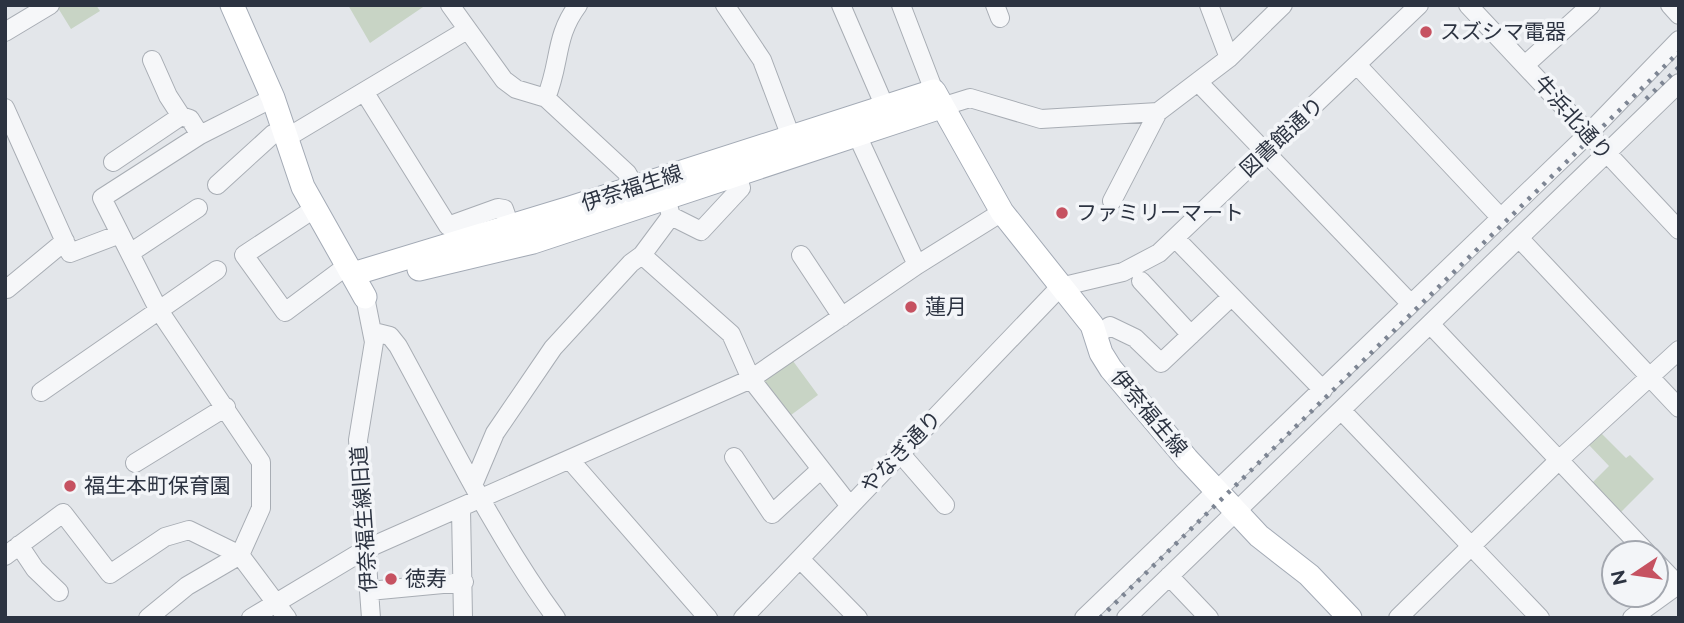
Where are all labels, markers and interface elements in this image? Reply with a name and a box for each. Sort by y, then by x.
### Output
place label: スズシマ電器 [1440,19,1566,44]
marker: スズシマ電器 [1418,24,1434,40]
street label: 牛浜北通り [1529,70,1618,165]
street label: 図書館通り [1235,92,1329,182]
street label: 伊奈福生線 [578,159,686,216]
place label: ファミリーマート [1076,200,1244,225]
marker: ファミリーマート [1054,205,1070,221]
place label: 蓮月 [925,294,967,319]
marker: 蓮月 [903,299,919,315]
street label: 伊奈福生線 [1106,364,1193,461]
street label: やなぎ通り [855,405,946,498]
street label: 伊奈福生線旧道 [346,445,381,593]
place label: 福生本町保育園 [84,473,231,498]
marker: 福生本町保育園 [62,478,78,494]
north arrow [1600,539,1670,609]
place label: 徳寿 [405,566,447,591]
text: N [1606,568,1631,587]
marker: 徳寿 [383,571,399,587]

